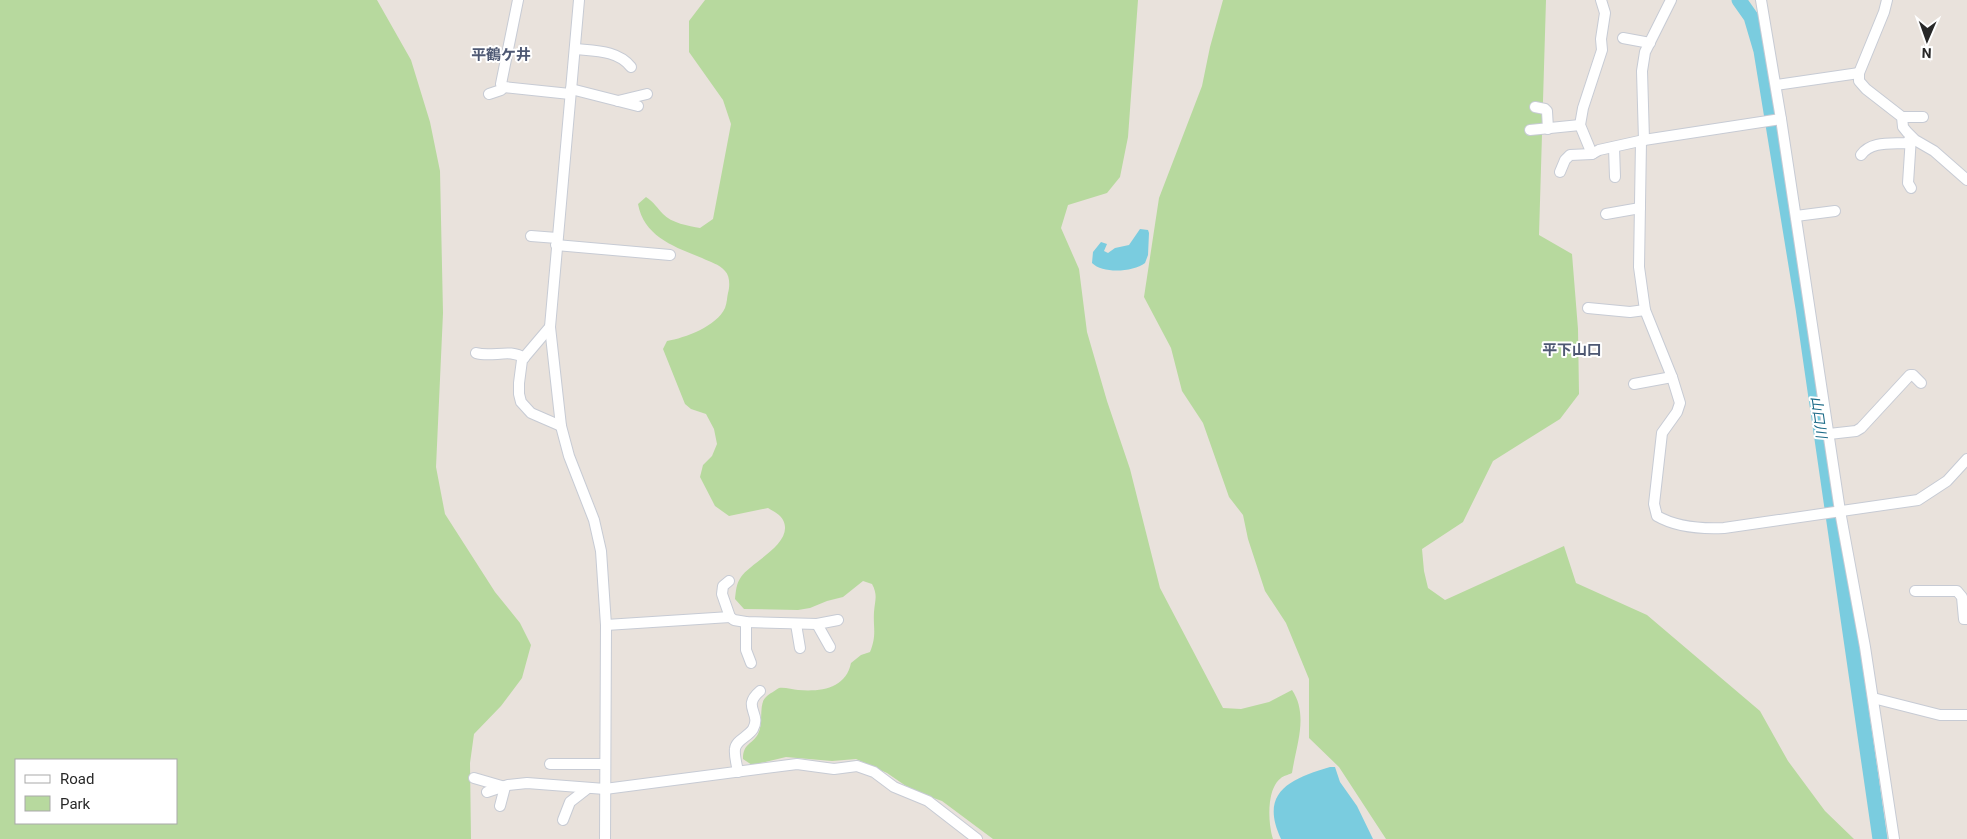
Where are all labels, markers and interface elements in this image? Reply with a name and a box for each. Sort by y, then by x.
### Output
north arrow [1902,15,1952,65]
text: N [1921,45,1932,61]
district label: 平鶴ケ井 [471,46,531,64]
district label: 平下山口 [1542,341,1602,359]
water label: 山口川 [1808,395,1830,441]
legend [15,759,178,824]
text: Road [60,770,94,788]
text: Park [60,795,91,813]

